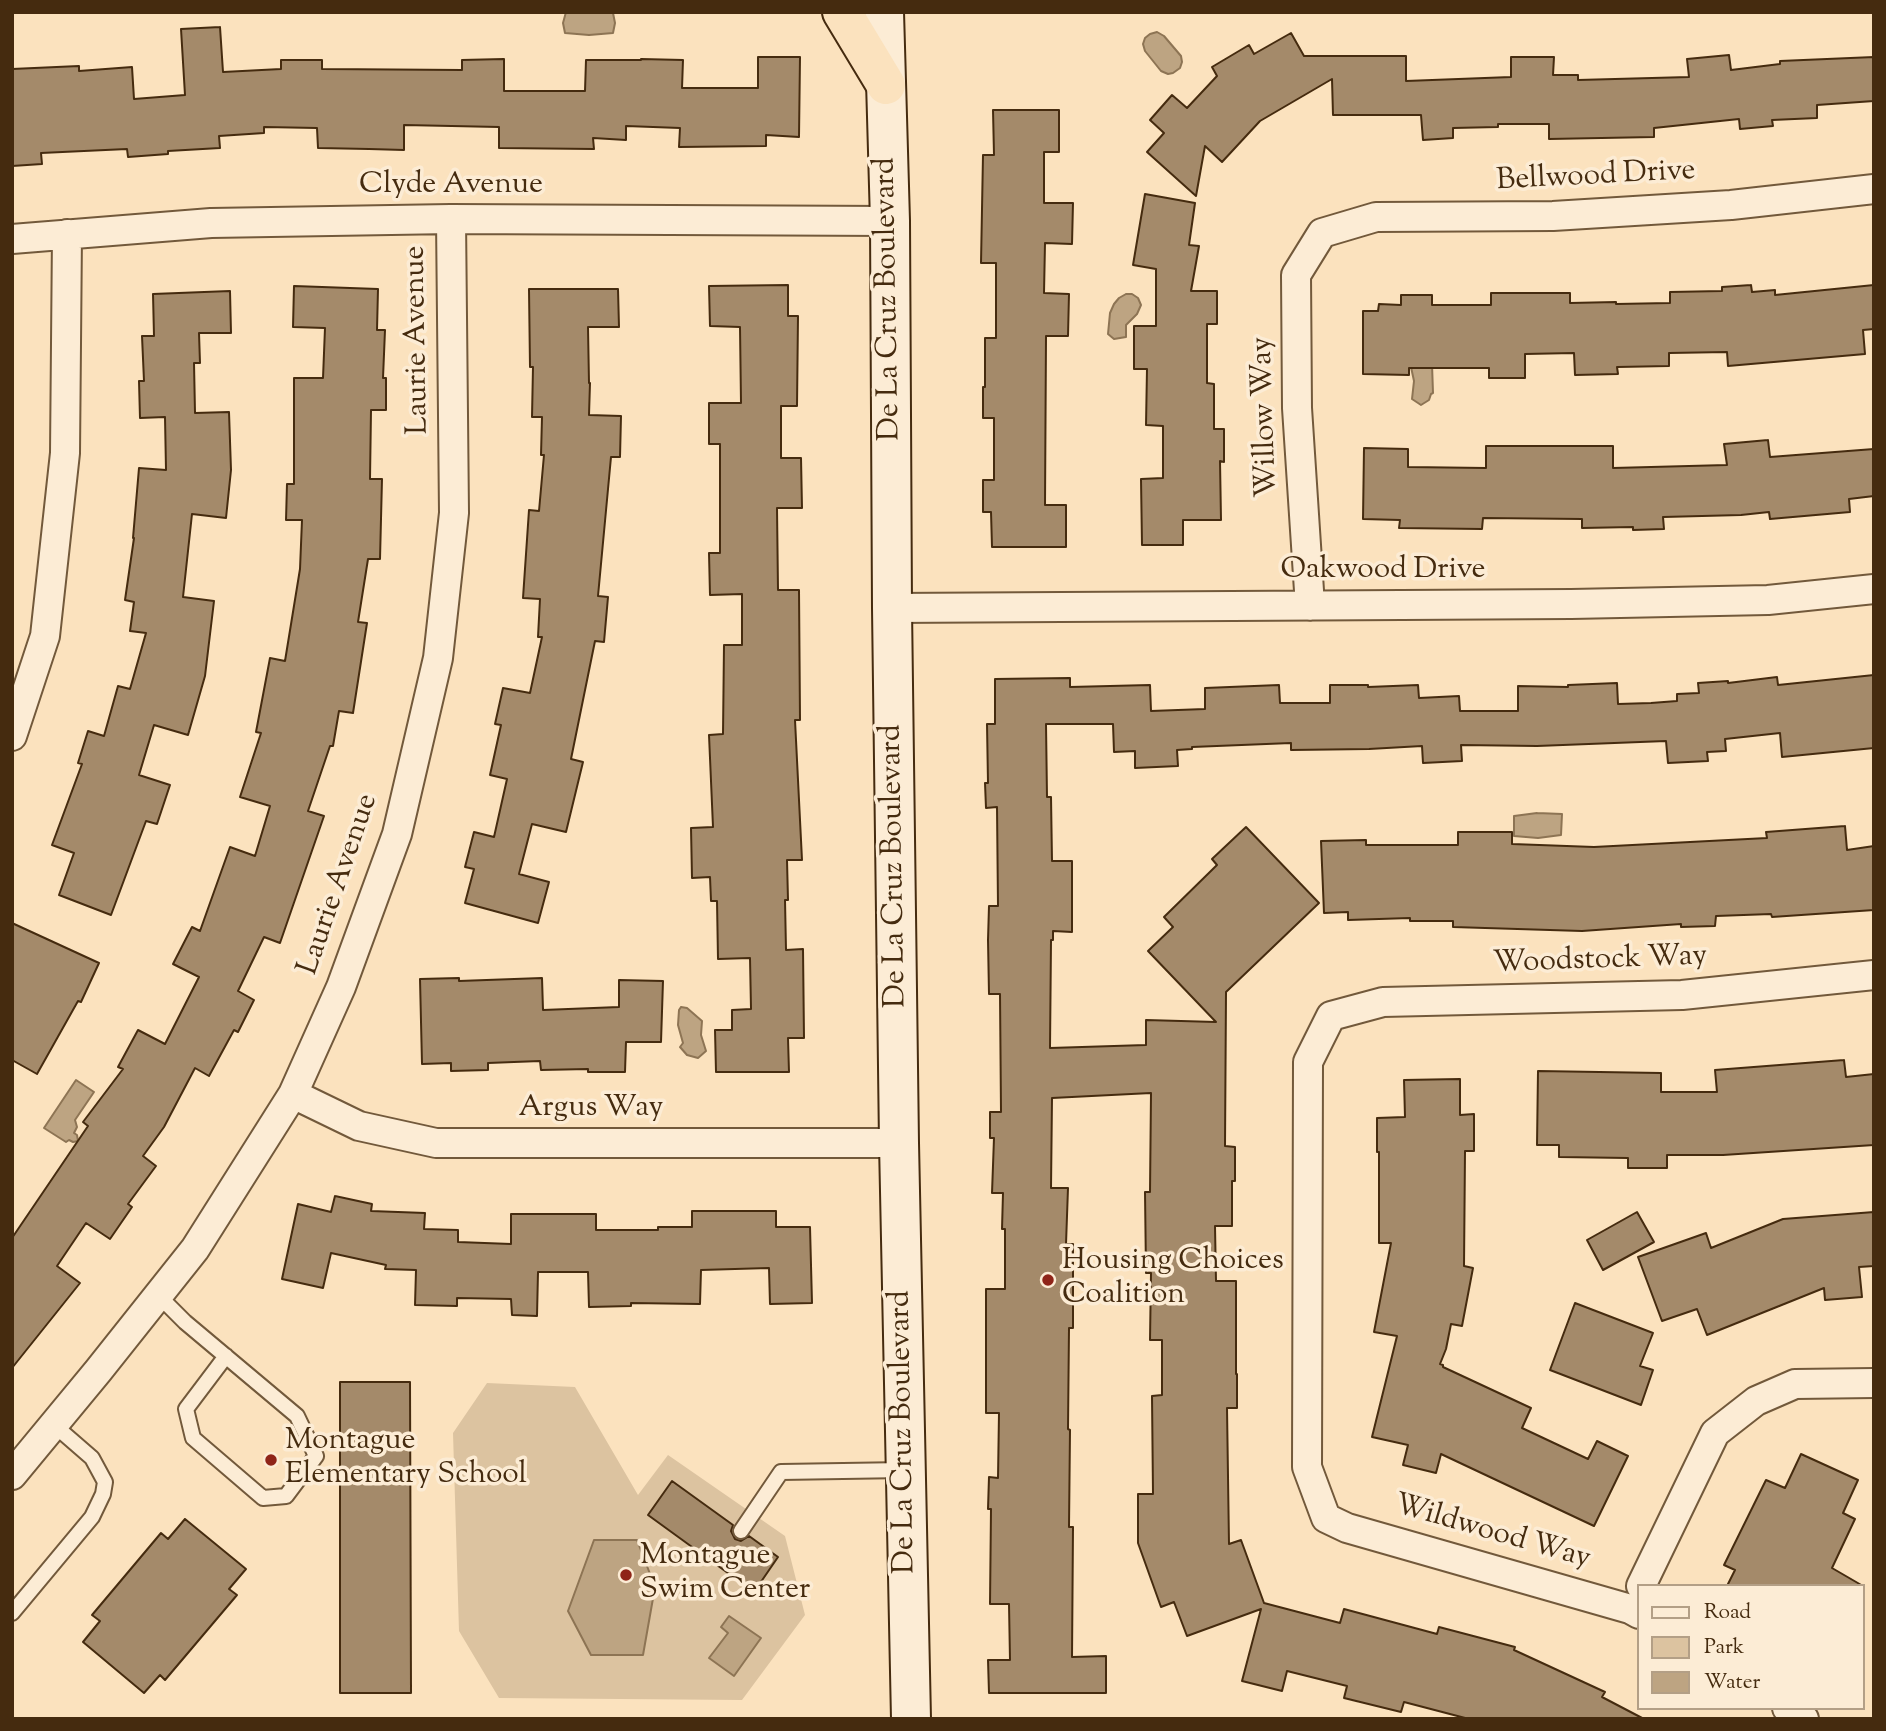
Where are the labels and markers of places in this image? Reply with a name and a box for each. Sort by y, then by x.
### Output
place label: Housing Choices Coalition [1062,1245,1284,1316]
marker: Housing Choices Coalition [1040,1272,1056,1288]
place label: Montague Elementary School [285,1425,527,1496]
marker: Montague Elementary School [263,1452,279,1468]
place label: Montague Swim Center [640,1540,810,1610]
marker: Montague Swim Center [618,1567,634,1583]

